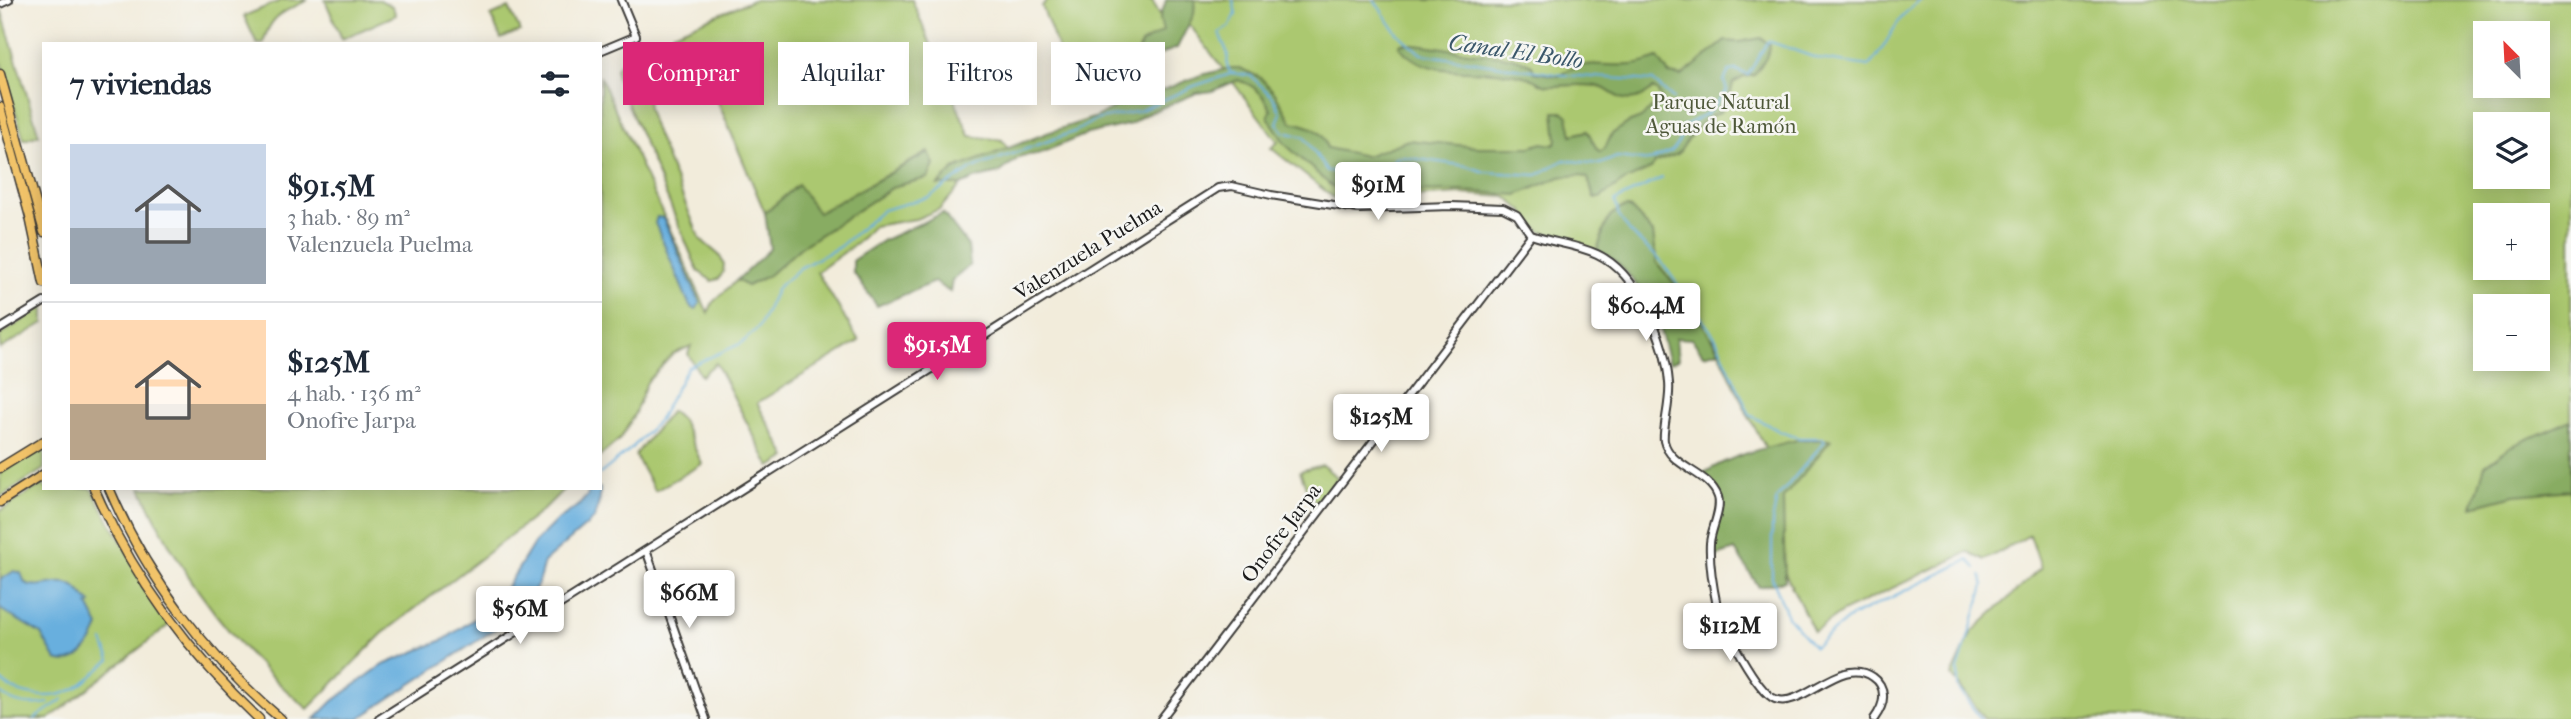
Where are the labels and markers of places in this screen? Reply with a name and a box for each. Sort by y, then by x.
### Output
pin: $91M [1337,162,1419,222]
pin: $60.4M [1589,284,1703,343]
pin: $91.5M [880,322,994,382]
pin: $125M [1332,394,1430,454]
pin: $66M [648,570,730,630]
pin: $56M [479,586,561,646]
pin: $112M [1681,604,1779,663]

